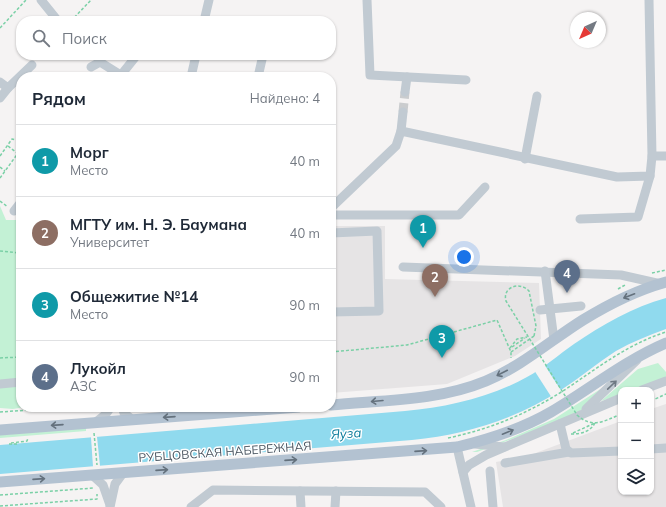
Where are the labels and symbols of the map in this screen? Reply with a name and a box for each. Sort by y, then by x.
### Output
north arrow [570,12,606,48]
pin: 1 [410,215,436,248]
your location [454,247,474,267]
pin: 4 [554,260,580,293]
pin: 2 [422,264,448,297]
one-way arrow [624,292,636,300]
pin: 3 [429,325,455,358]
one-way arrow [497,369,509,377]
one-way arrow [607,380,617,390]
one-way arrow [371,397,384,404]
one-way arrow [163,413,176,420]
one-way arrow [51,422,64,429]
water label: Яуза [329,424,362,442]
one-way arrow [501,428,513,436]
street label: РУБЦОВСКАЯ НАБЕРЕЖНАЯ [138,438,312,465]
one-way arrow [414,447,427,454]
one-way arrow [284,457,297,464]
one-way arrow [155,466,168,473]
one-way arrow [32,476,45,483]

